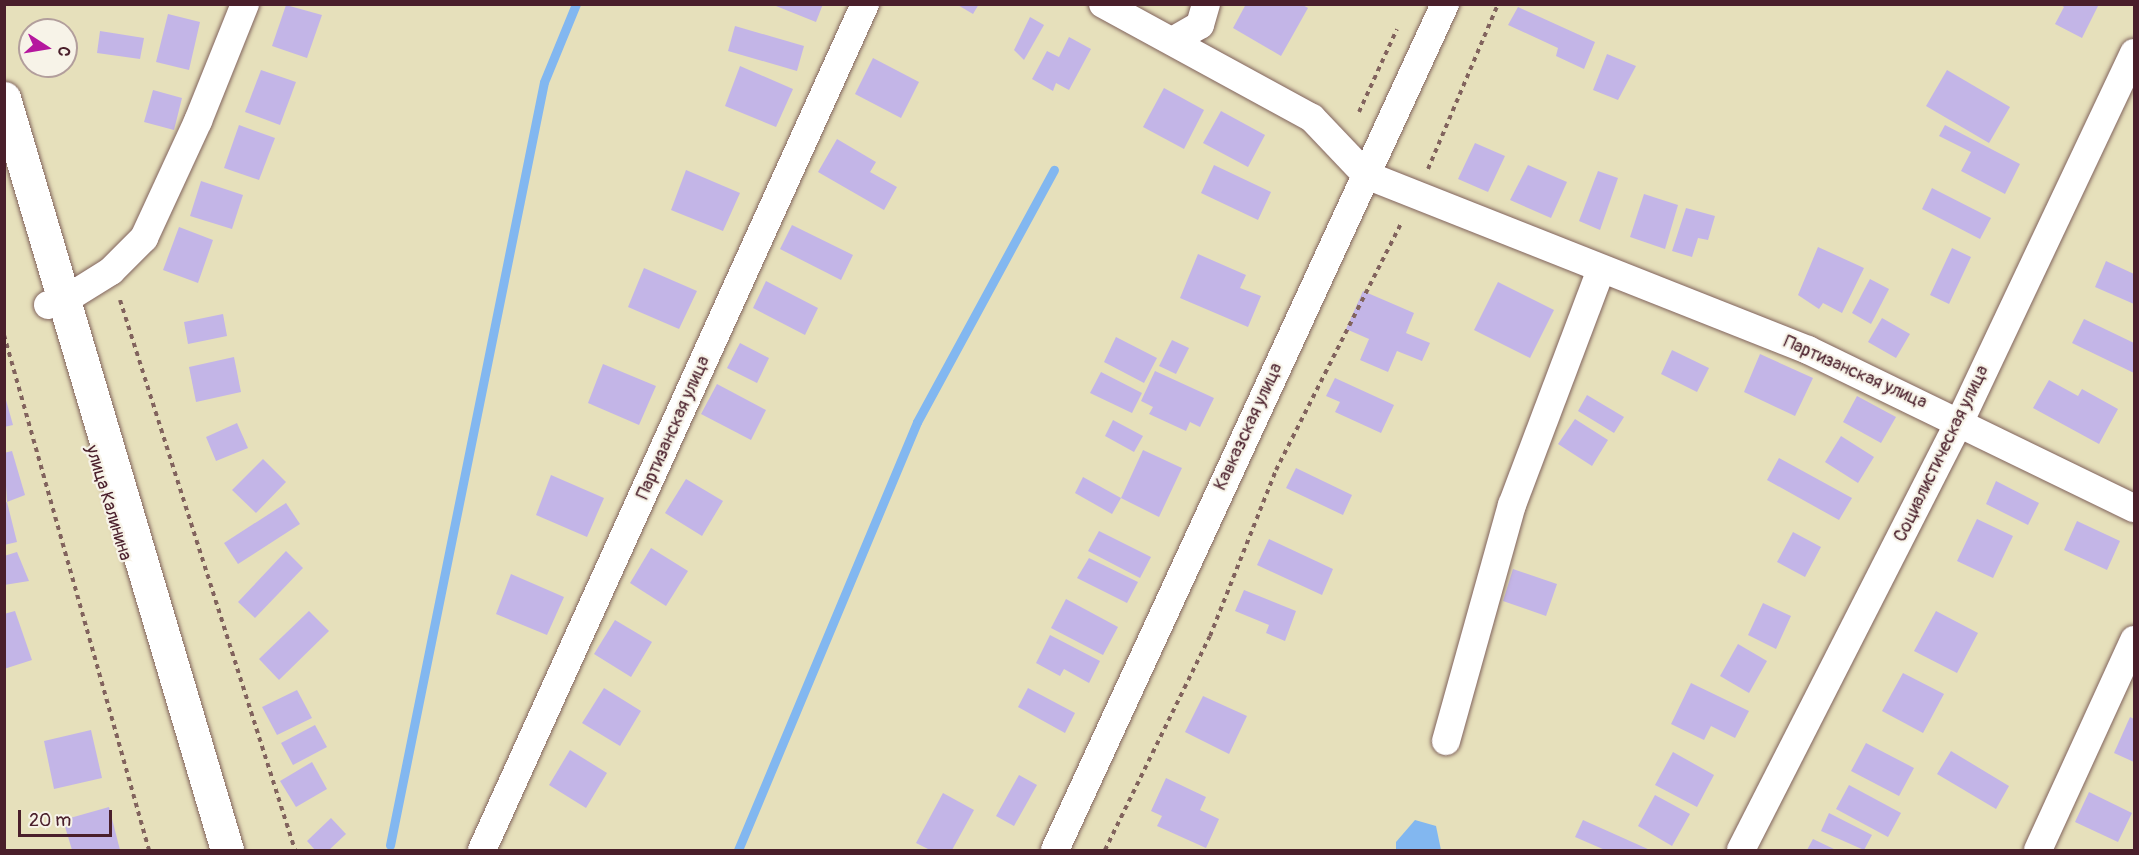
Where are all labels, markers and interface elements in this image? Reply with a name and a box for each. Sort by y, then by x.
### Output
north arrow [18,18,78,78]
text: С [53,44,74,58]
street label: Партизанская улица [1780,332,1930,414]
street label: Партизанская улица [633,353,715,503]
street label: Кавказская улица [1210,360,1288,494]
street label: Социалистическая улица [1890,362,1994,546]
street label: улица Калинина [80,443,136,563]
scale bar [21,798,116,836]
text: 20 m [29,809,71,832]

